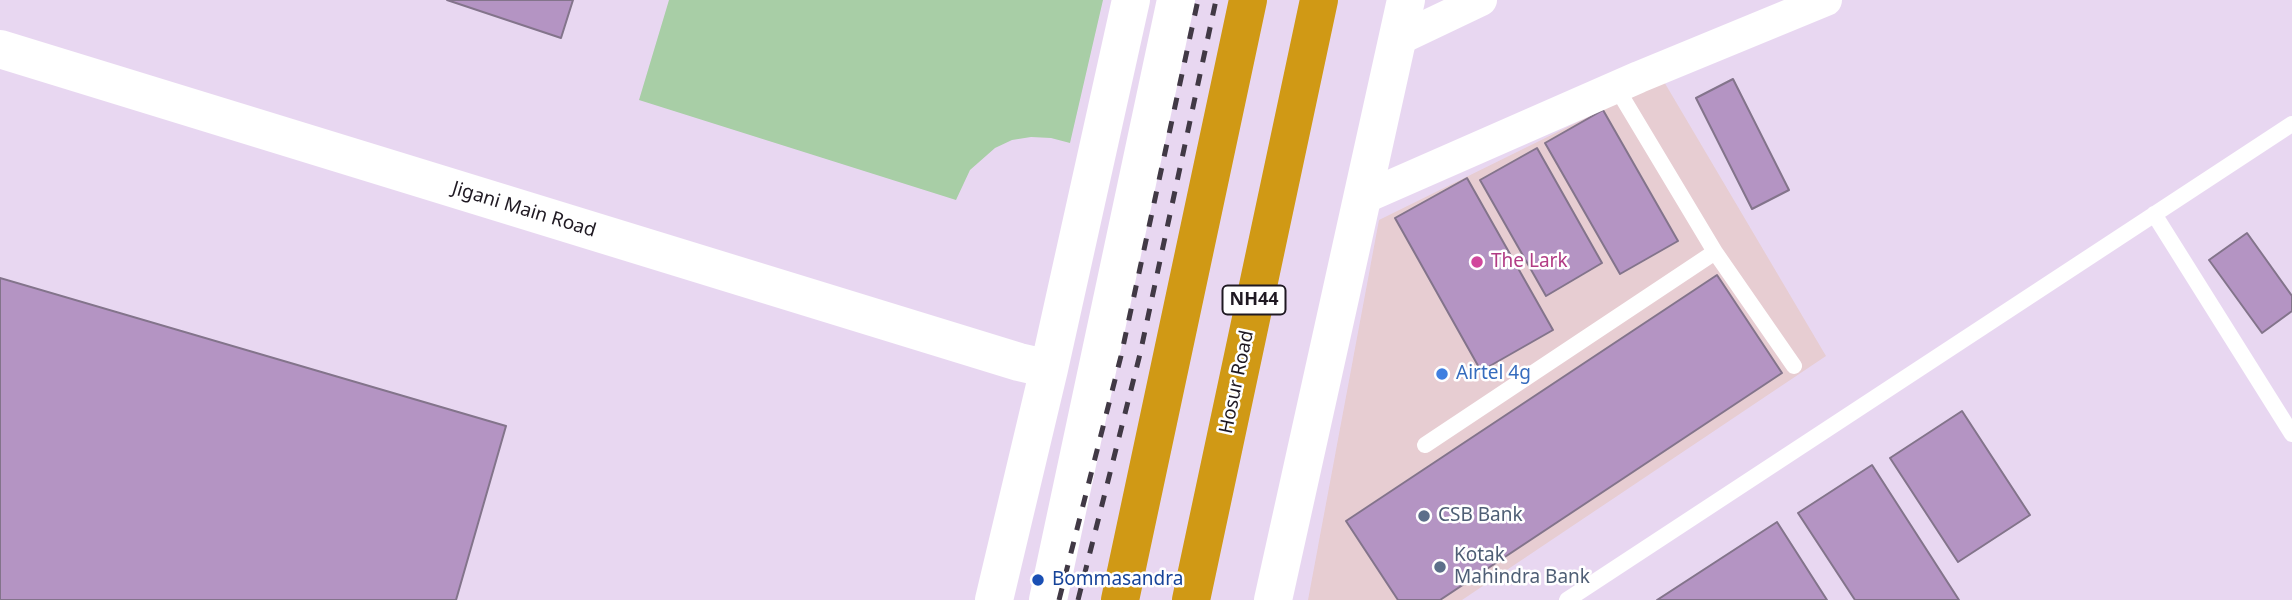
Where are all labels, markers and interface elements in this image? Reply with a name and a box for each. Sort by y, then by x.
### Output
street label: Jigani Main Road [449,177,599,243]
place label: The Lark [1491,251,1568,273]
marker: The Lark [1469,254,1485,270]
road number: NH44 [1222,286,1286,314]
street label: Hosur Road [1215,328,1259,436]
place label: Airtel 4g [1456,363,1531,385]
marker: Airtel 4g [1434,366,1450,382]
place label: CSB Bank [1438,505,1523,527]
marker: CSB Bank [1416,508,1432,524]
place label: Kotak Mahindra Bank [1454,545,1590,589]
marker: Kotak Mahindra Bank [1432,559,1448,575]
place label: Bommasandra [1052,569,1183,591]
marker: Bommasandra [1030,572,1046,588]

